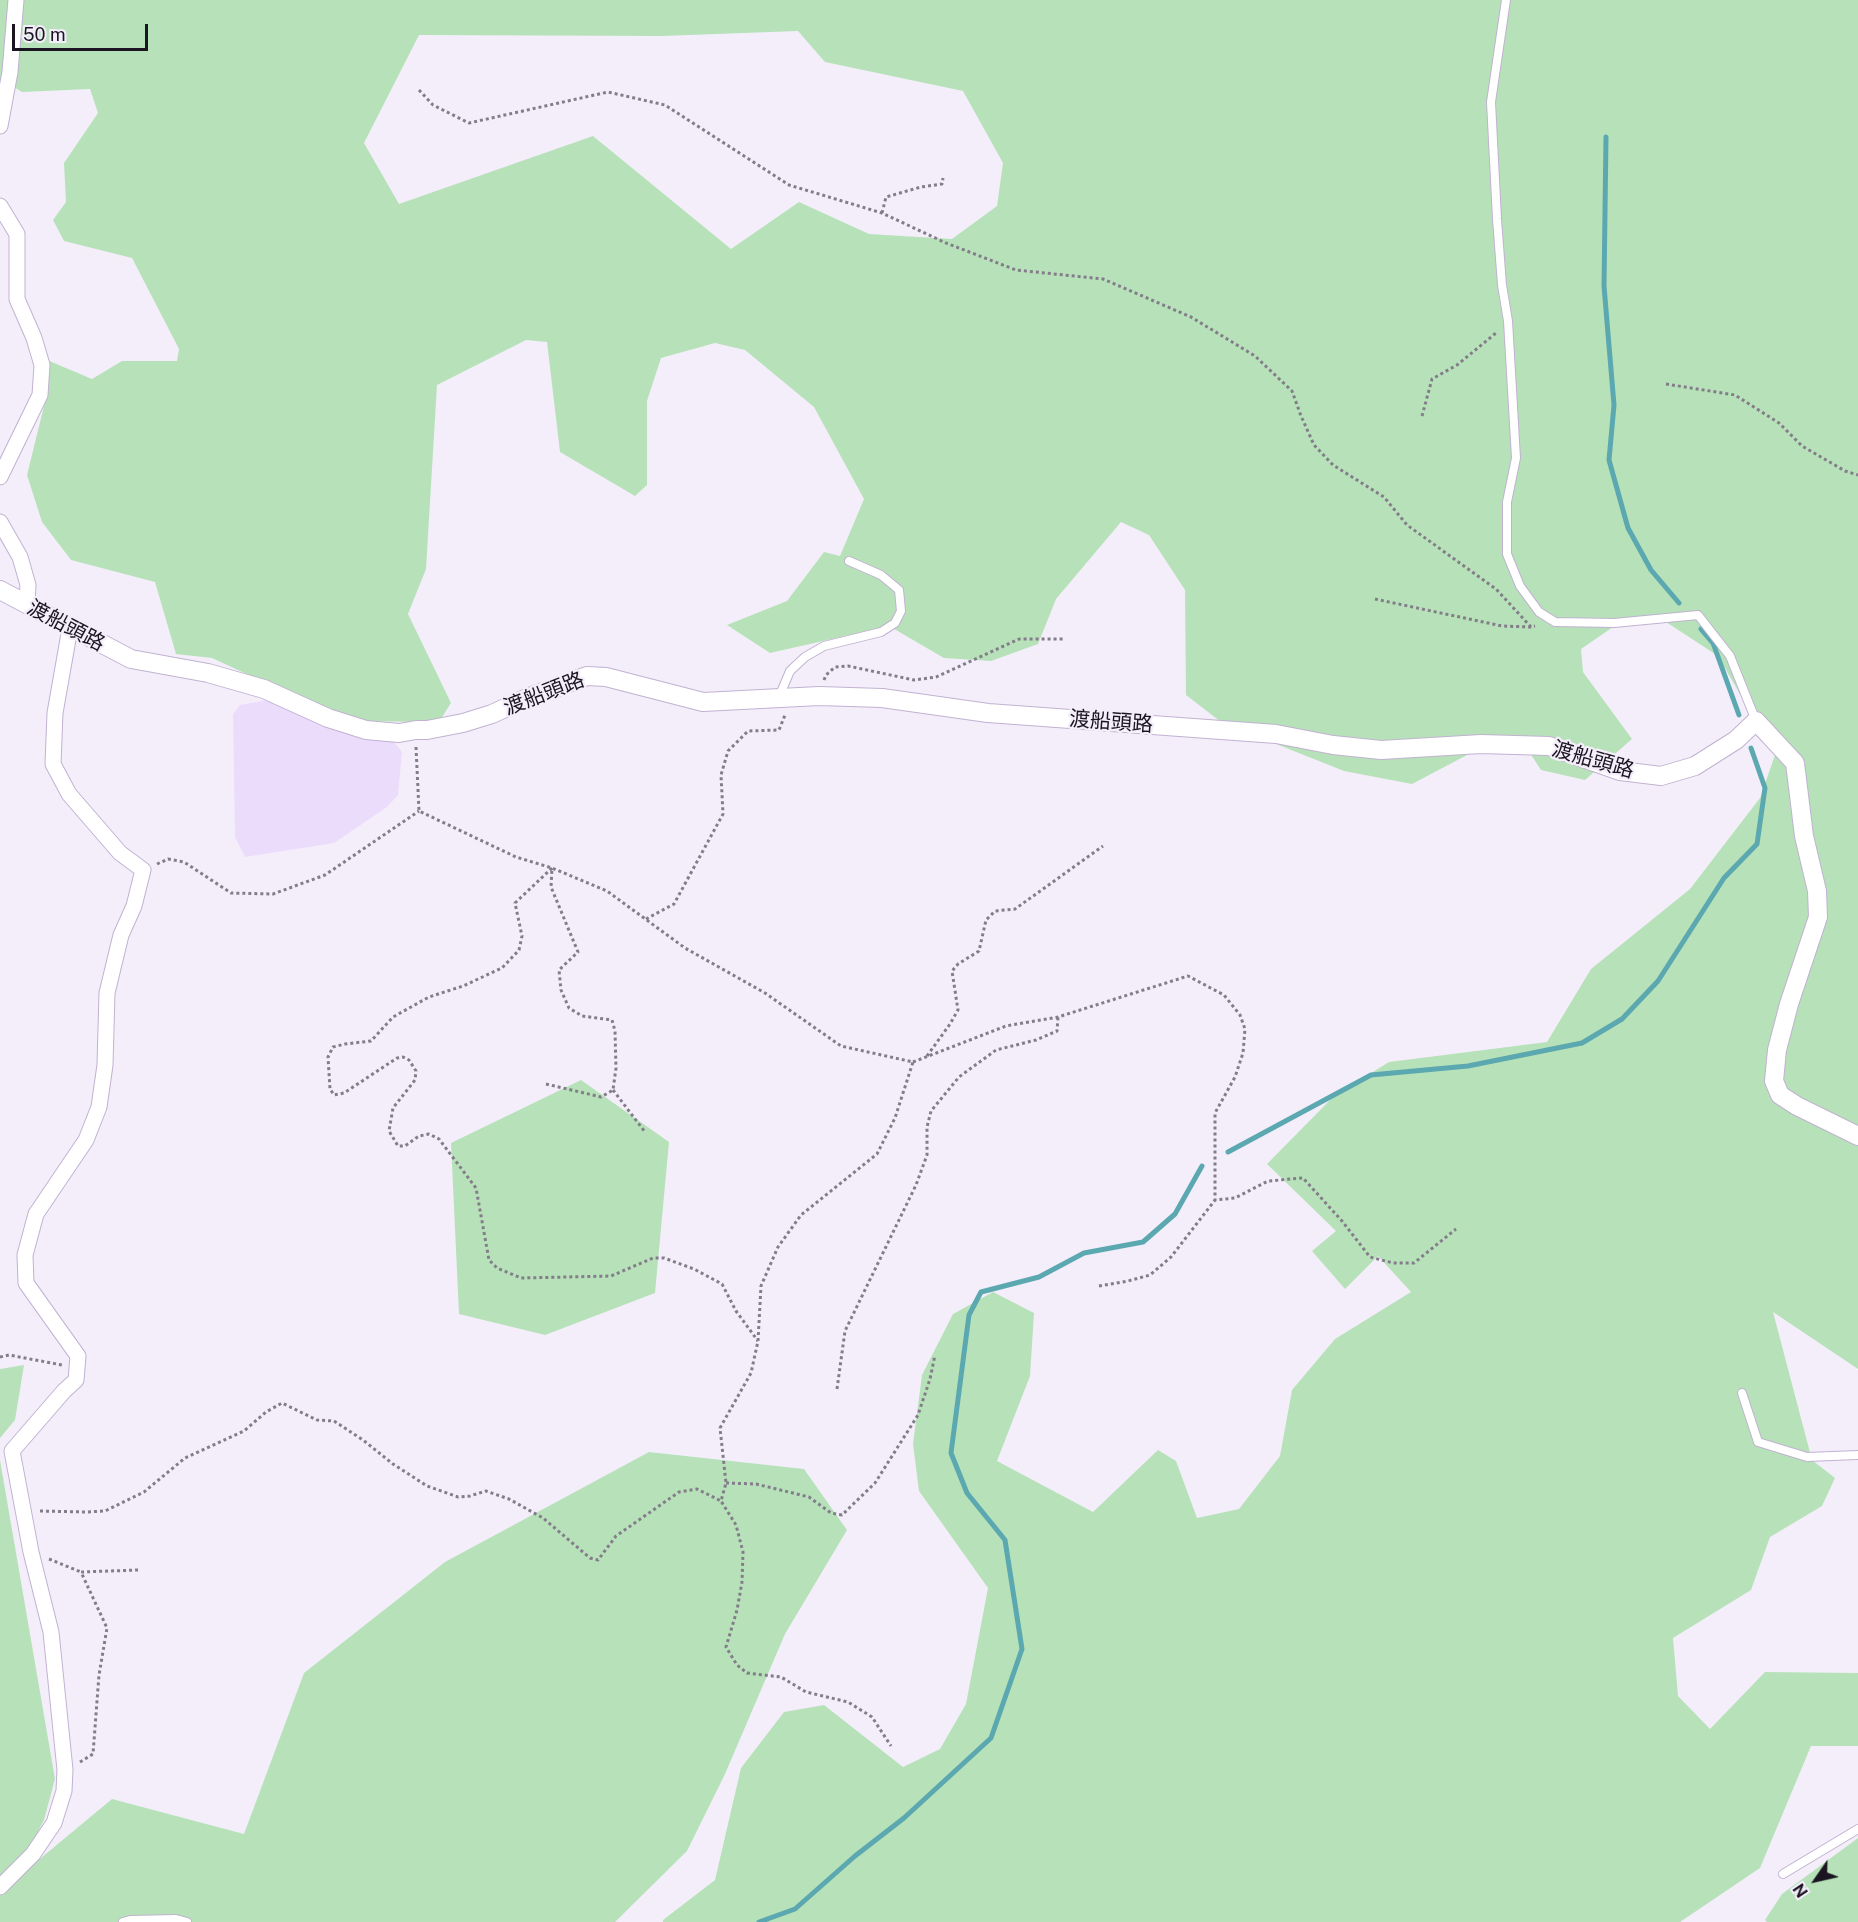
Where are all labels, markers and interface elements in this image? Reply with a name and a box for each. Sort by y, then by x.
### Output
scale bar [15,12,152,50]
text: 50 m [23,24,66,45]
street label: 渡船頭路 [23,595,109,657]
street label: 渡船頭路 [500,667,588,721]
street label: 渡船頭路 [1068,707,1154,737]
street label: 渡船頭路 [1549,736,1637,784]
north arrow [1786,1850,1846,1910]
text: N [1789,1880,1812,1901]

